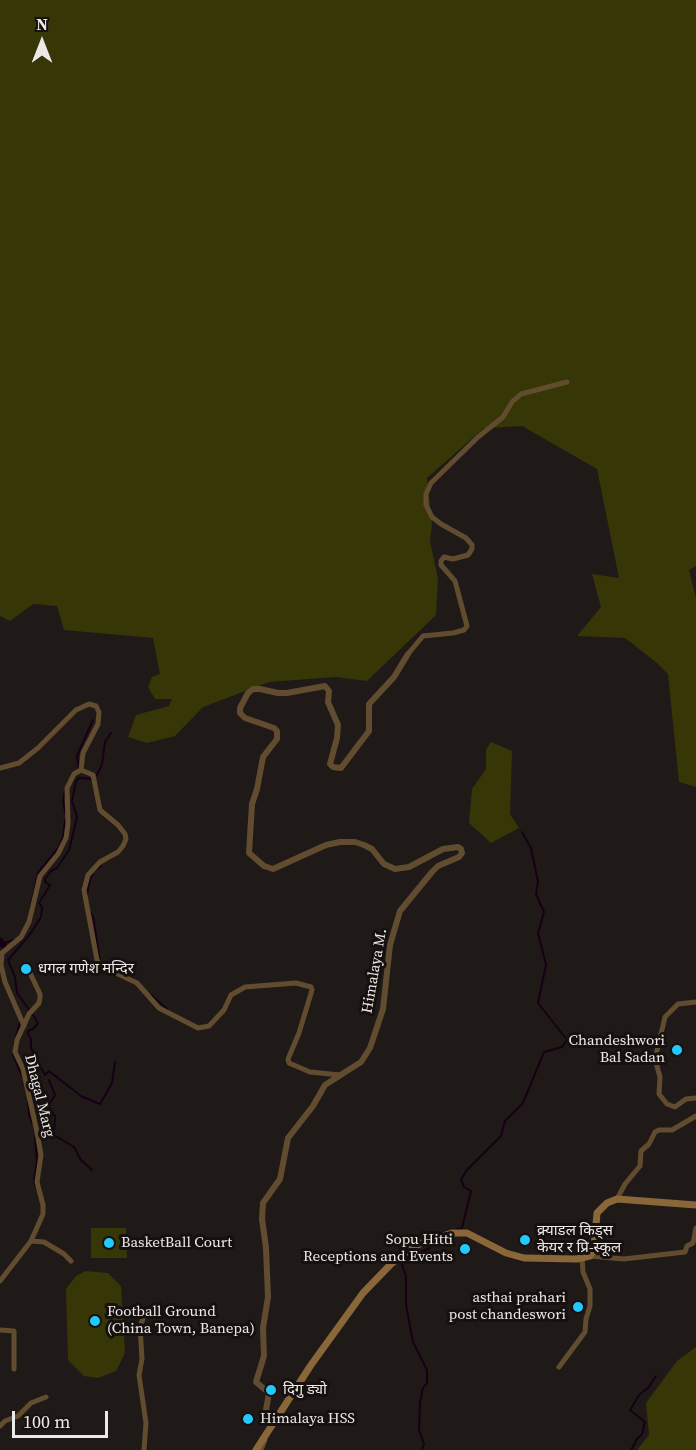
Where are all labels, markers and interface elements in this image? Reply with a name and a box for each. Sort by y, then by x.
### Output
north arrow [12,12,72,72]
text: N [36,13,48,35]
street label: Himalaya M. [359,927,391,1015]
place label: धगल गणेश मन्दिर [38,960,134,978]
marker: धगल गणेश मन्दिर [19,962,33,976]
place label: Chandeshwori Bal Sadan [569,1032,665,1067]
marker: Chandeshwori Bal Sadan [670,1043,684,1057]
street label: Dhagal Marg [20,1053,58,1139]
place label: क्र्याडल किड्स केयर र प्रि-स्कूल [537,1222,621,1257]
place label: Sopu Hitti Receptions and Events [303,1231,453,1266]
marker: क्र्याडल किड्स केयर र प्रि-स्कूल [518,1233,532,1247]
place label: BasketBall Court [121,1234,232,1252]
marker: BasketBall Court [102,1236,116,1250]
marker: Sopu Hitti Receptions and Events [458,1242,472,1256]
place label: asthai prahari post chandeswori [448,1289,566,1324]
marker: asthai prahari post chandeswori [571,1300,585,1314]
place label: Football Ground (China Town, Banepa) [107,1303,255,1338]
marker: Football Ground (China Town, Banepa) [88,1314,102,1328]
place label: दिगु ड्यो [283,1381,327,1399]
marker: दिगु ड्यो [264,1383,278,1397]
scale bar [15,1399,111,1437]
text: 100 m [23,1409,70,1434]
place label: Himalaya HSS [260,1410,355,1428]
marker: Himalaya HSS [241,1412,255,1426]

